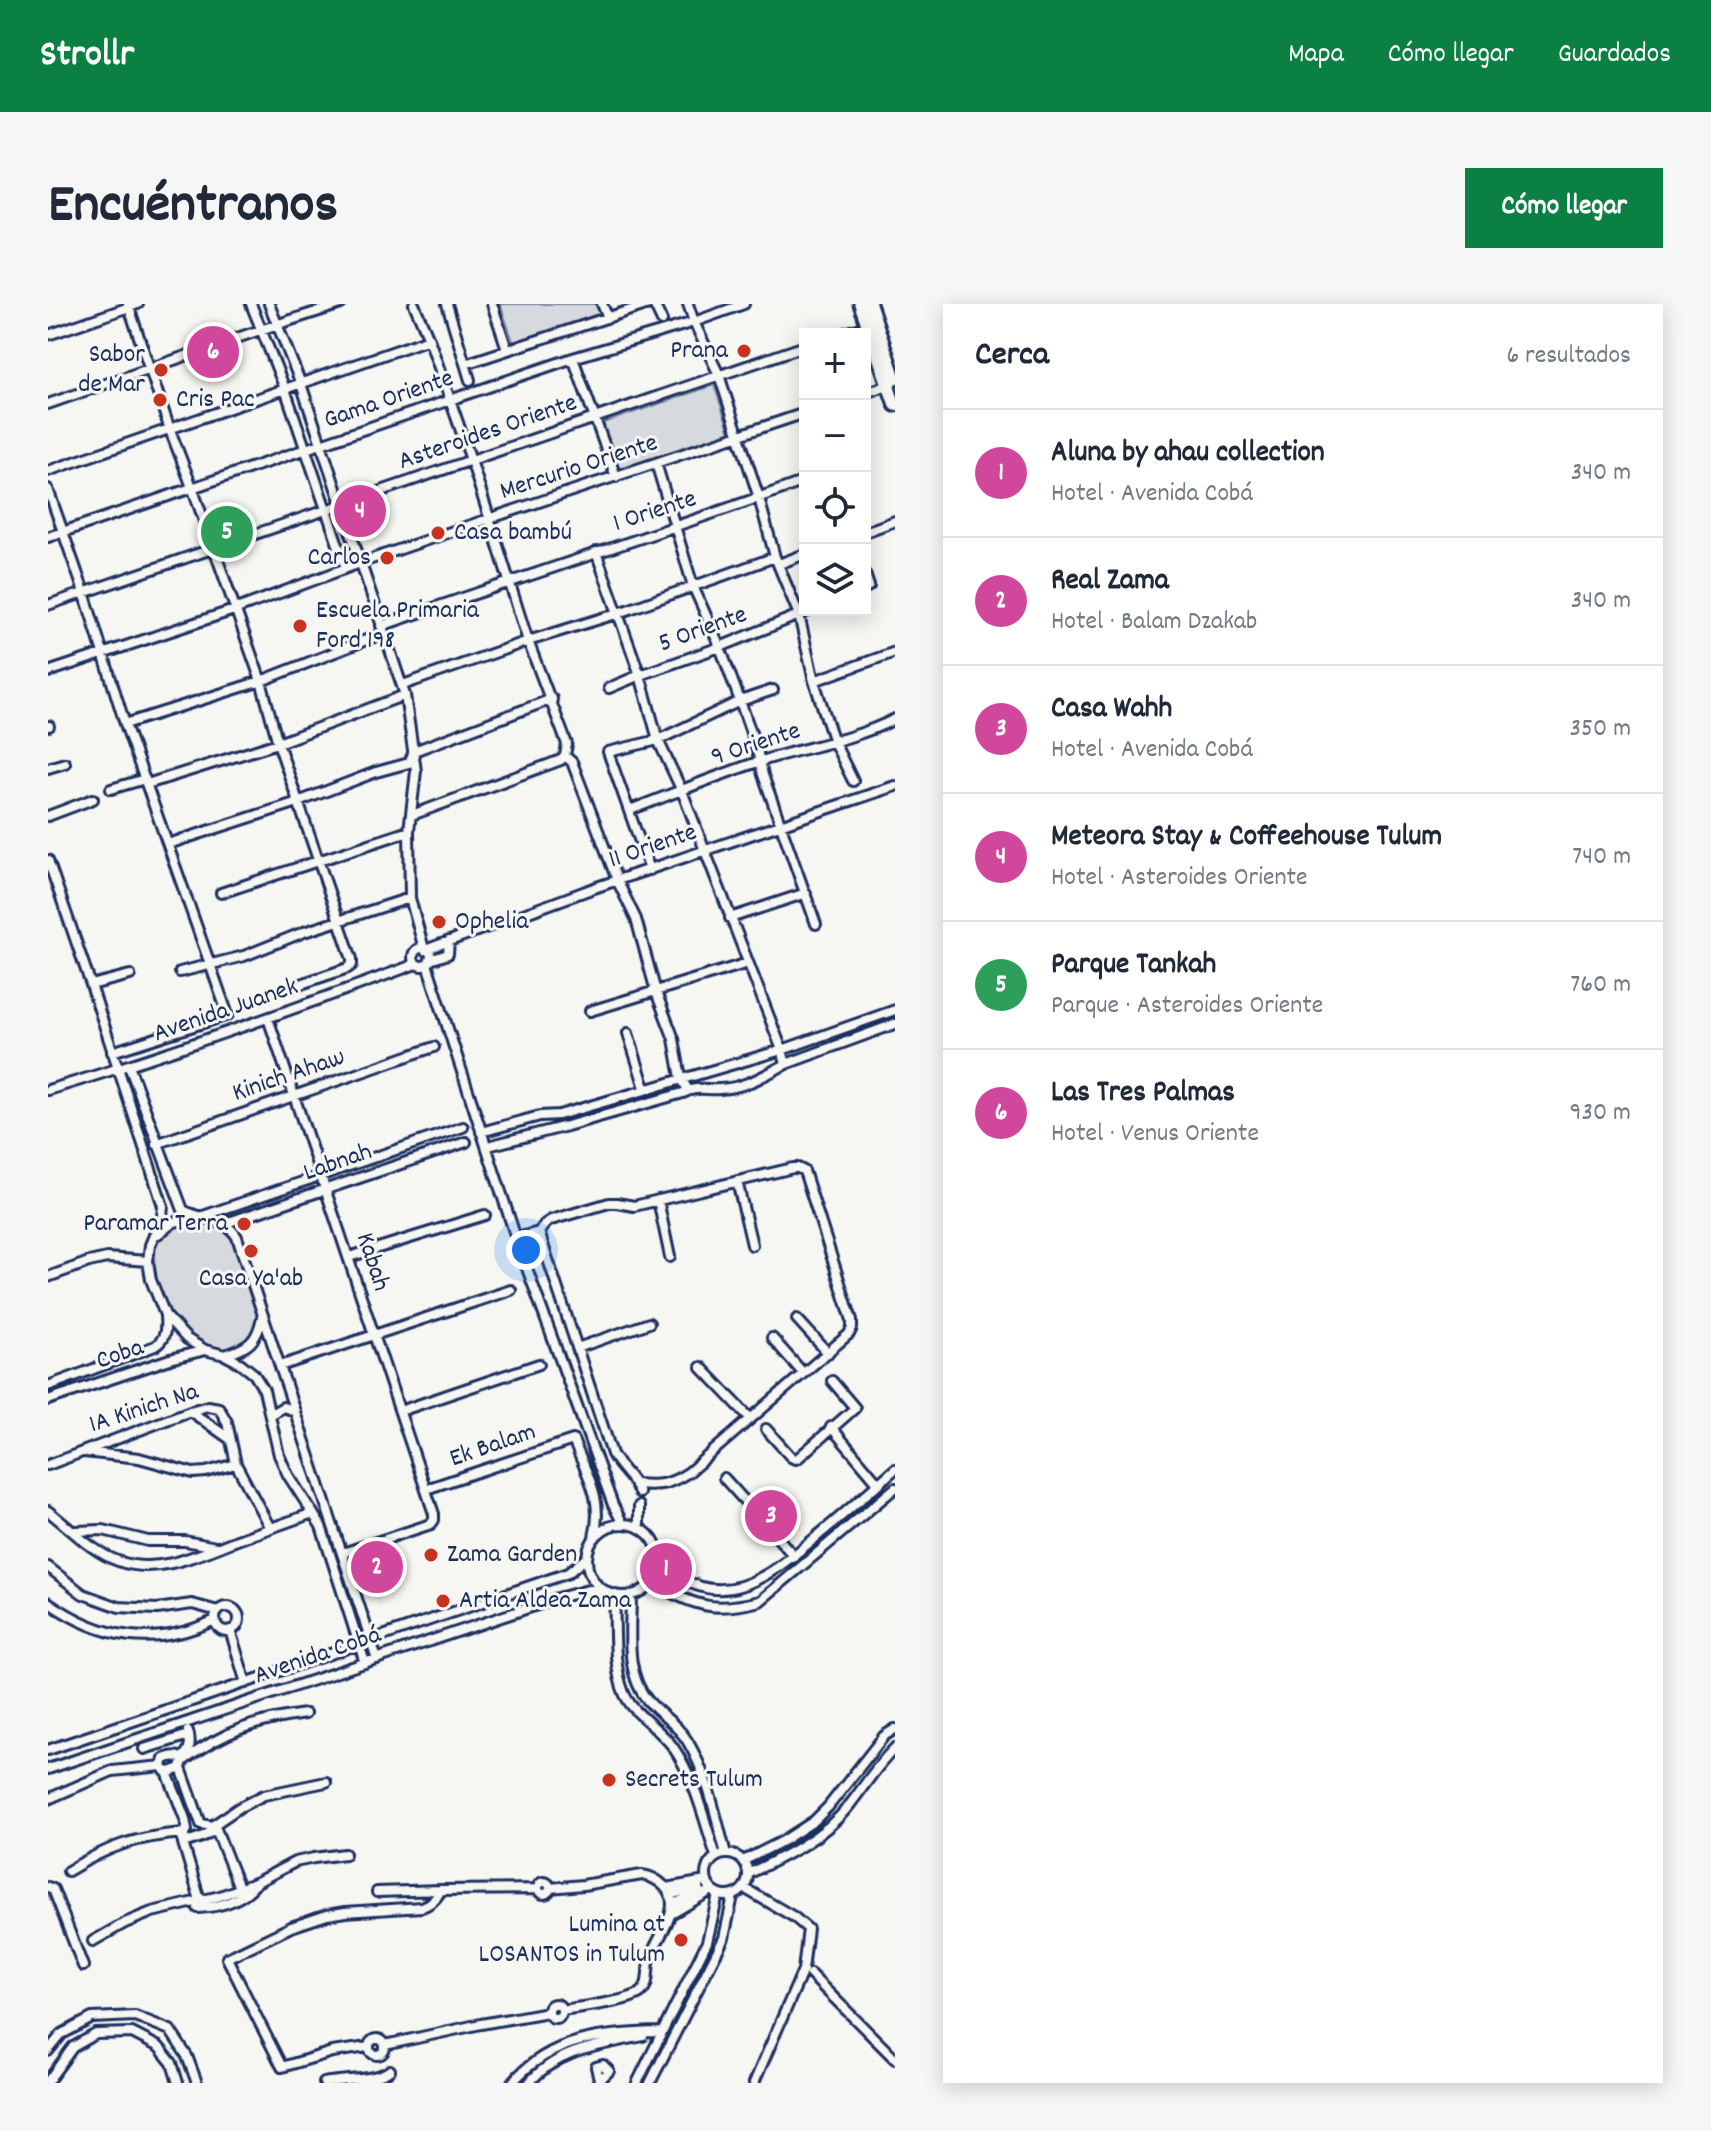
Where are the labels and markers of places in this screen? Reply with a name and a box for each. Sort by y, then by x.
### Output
pin: 6 [187,322,239,382]
place label: Prana [670,333,729,370]
place label: Sabor de Mar [78,337,145,404]
marker: Prana [735,342,753,360]
marker: Sabor de Mar [152,361,170,379]
place label: Cris Pac [176,382,255,419]
marker: Cris Pac [151,391,169,409]
pin: 4 [334,481,386,541]
pin: 5 [201,502,253,562]
place label: Casa bambú [454,515,572,552]
marker: Casa bambú [429,524,447,542]
place label: Carlos [308,540,371,577]
marker: Carlos [378,549,396,567]
place label: Escuela Primaria Ford 198 [316,593,480,660]
marker: Escuela Primaria Ford 198 [291,617,309,635]
place label: Ophelia [455,904,529,941]
marker: Ophelia [430,913,448,931]
place label: Paramar Terra [83,1206,229,1243]
marker: Paramar Terra [235,1215,253,1233]
marker: Casa Ya'ab [242,1242,260,1260]
place label: Casa Ya'ab [199,1261,303,1298]
pin: 3 [745,1486,797,1546]
pin: 2 [351,1537,403,1597]
place label: Zama Garden [447,1537,577,1574]
pin: 1 [640,1539,692,1599]
marker: Zama Garden [422,1546,440,1564]
place label: Artia Aldea Zama [459,1583,632,1620]
marker: Artia Aldea Zama [434,1592,452,1610]
place label: Secrets Tulum [625,1762,763,1799]
marker: Secrets Tulum [600,1771,618,1789]
place label: Lumina at LOSANTOS in Tulum [479,1907,665,1974]
marker: Lumina at LOSANTOS in Tulum [672,1931,690,1949]

